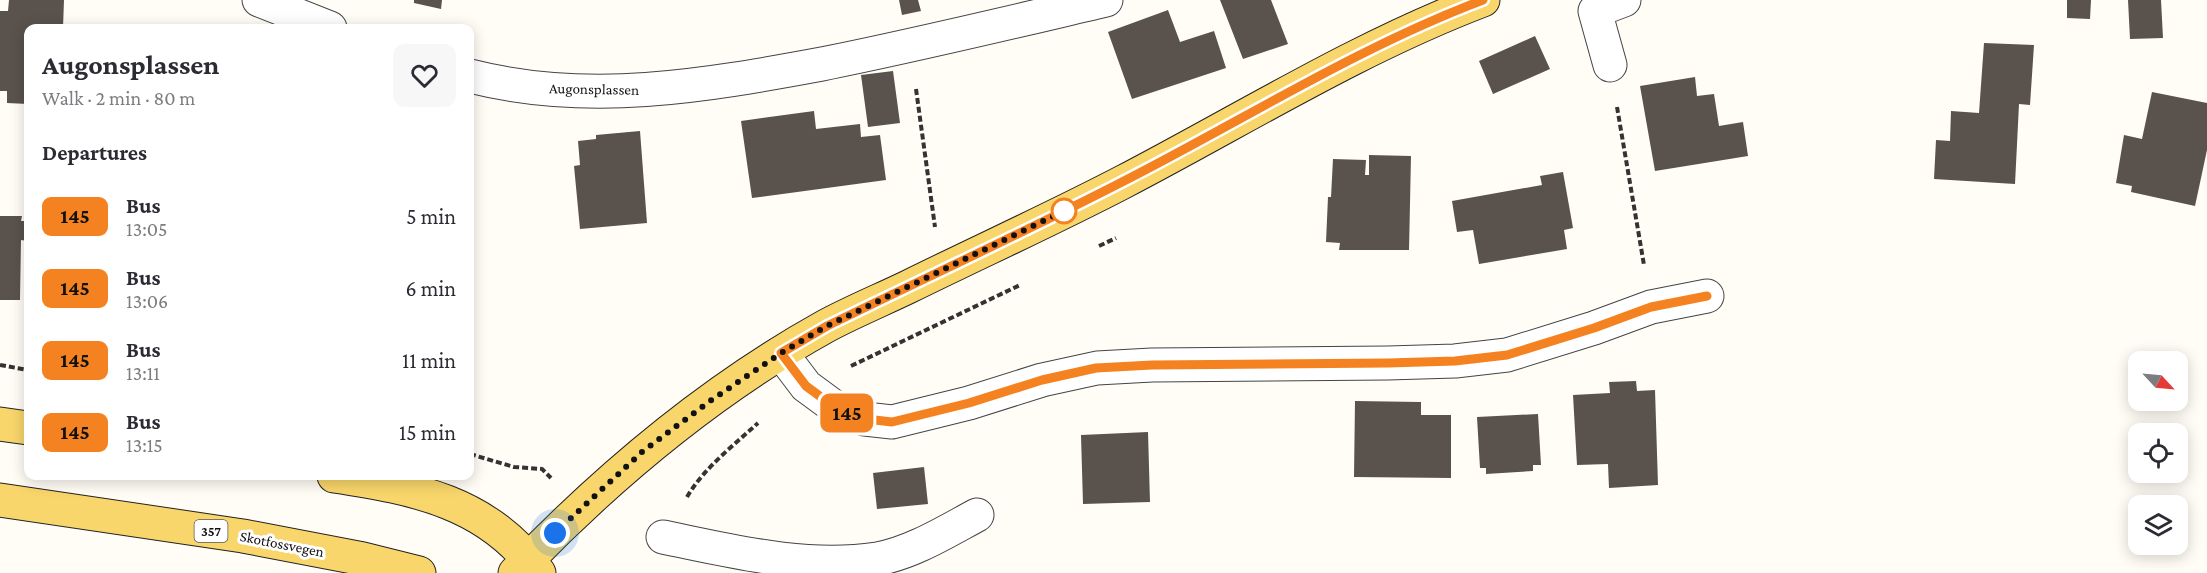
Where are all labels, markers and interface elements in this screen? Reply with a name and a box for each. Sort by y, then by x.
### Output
button: heart [393,44,456,107]
text: Augonsplassen [42,49,219,80]
street label: Augonsplassen [549,80,639,99]
text: Walk · 2 min · 80 m [42,87,195,109]
text: Departures [42,140,147,165]
text: Bus [126,193,160,218]
unlabelled marker [1051,198,1077,224]
text: 145 [60,204,90,228]
text: 5 min [406,204,456,229]
text: 13:05 [126,218,167,240]
text: Bus [126,265,160,290]
text: 145 [60,276,90,300]
text: 6 min [405,276,456,301]
text: 13:06 [126,290,168,312]
text: Bus [126,337,160,362]
text: 145 [60,348,90,372]
text: 11 min [402,348,456,373]
north arrow [2128,351,2188,411]
map controls [2128,351,2188,555]
text: 13:11 [126,362,160,384]
line badge: 145 [812,394,882,432]
text: 145 [832,401,862,425]
text: Bus [126,409,160,434]
text: 145 [60,420,90,444]
text: 15 min [399,420,456,445]
button: locate [2128,423,2188,483]
text: 13:15 [126,434,163,456]
button: layers [2128,495,2188,555]
your location [540,518,570,548]
road number: 357 [194,520,228,542]
street label: Skotfossvegen [238,528,325,561]

